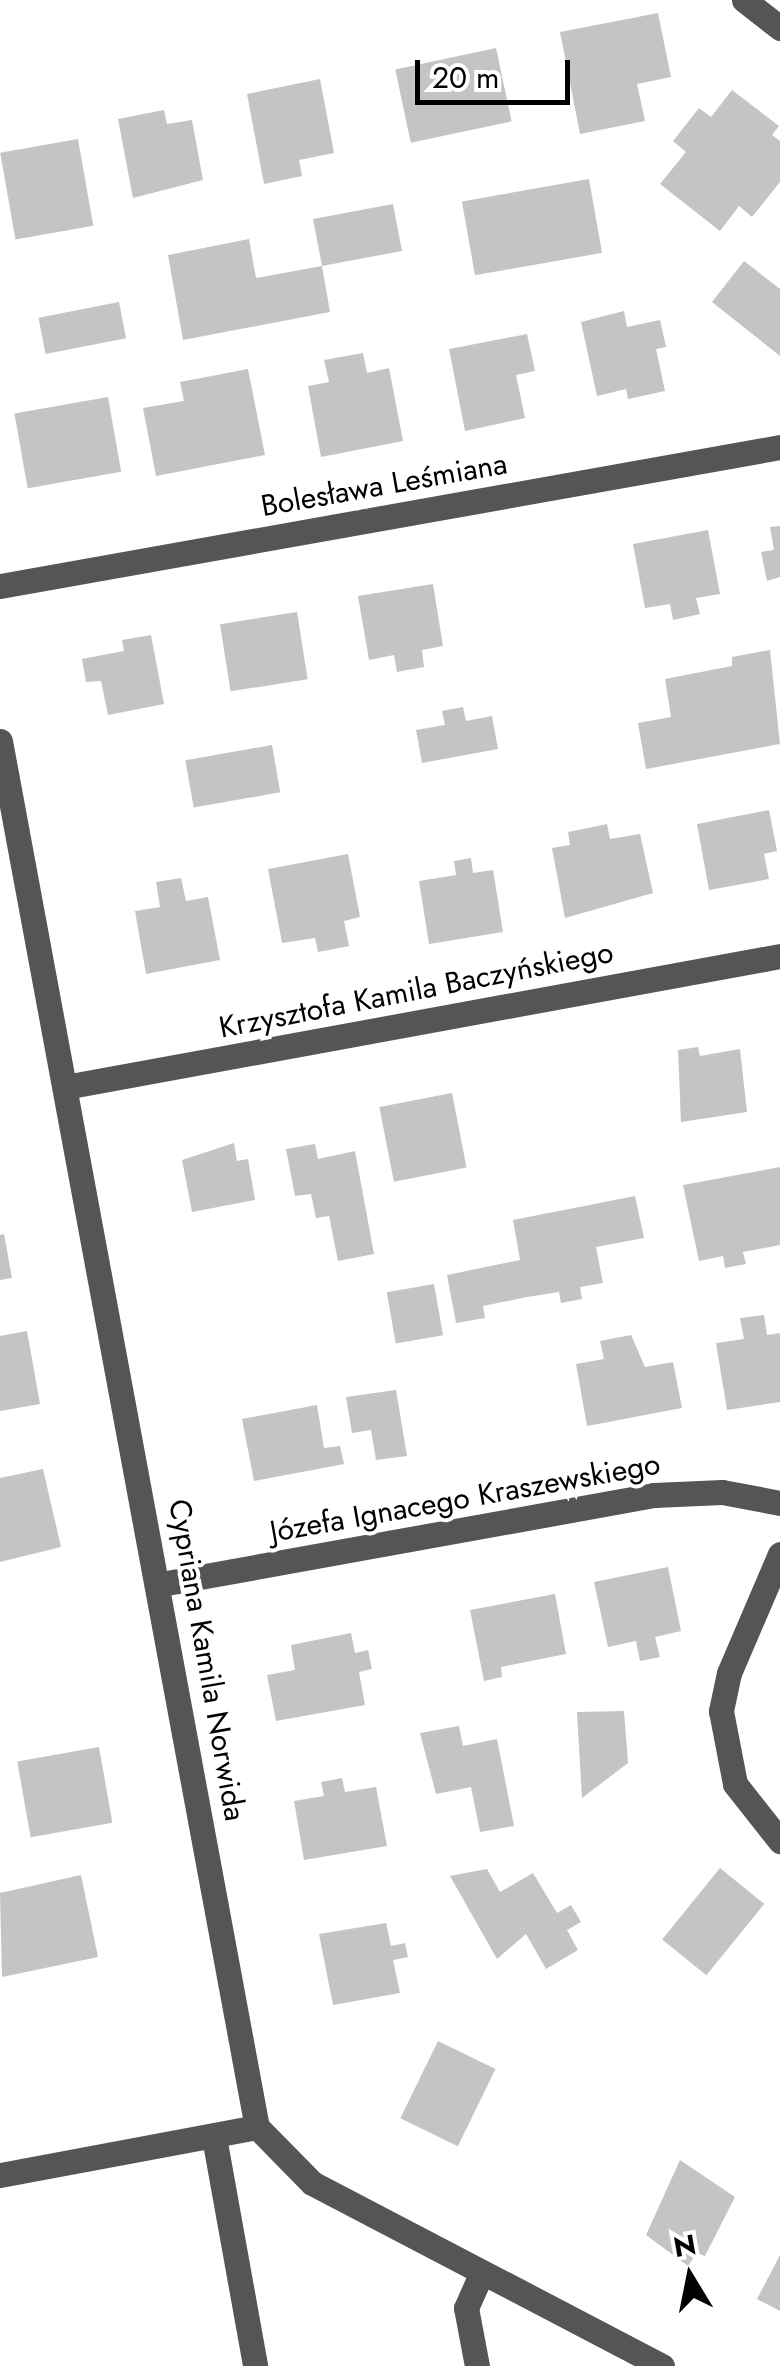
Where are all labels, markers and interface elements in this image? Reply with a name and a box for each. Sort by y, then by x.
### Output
scale bar [420,40,575,102]
text: 20 m [432,56,499,99]
street label: Bolesława Leśmiana [258,446,510,524]
street label: Krzysztofa Kamila Baczyńskiego [216,934,616,1046]
street label: Józefa Ignacego Kraszewskiego [267,1446,663,1550]
street label: Cypriana Kamila Norwida [161,1496,253,1824]
text: N [670,2224,699,2268]
north arrow [640,2226,740,2326]

